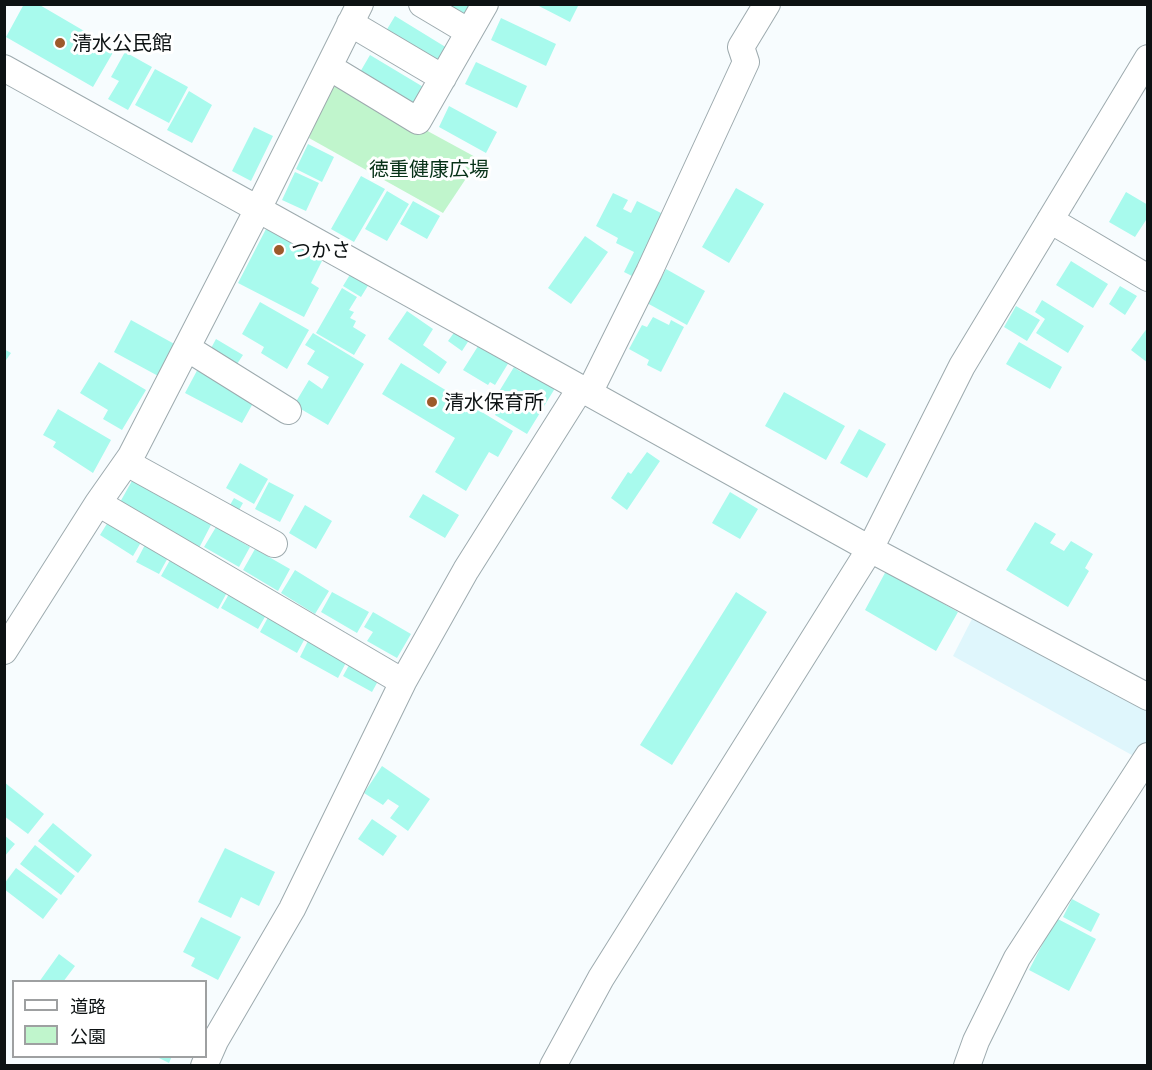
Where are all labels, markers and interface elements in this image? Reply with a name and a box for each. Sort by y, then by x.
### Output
place label: 清水公民館 [72,31,172,55]
marker: 清水公民館 [53,36,67,50]
park label: 徳重健康広場 [369,157,489,181]
place label: つかさ [291,238,351,262]
marker: つかさ [272,243,286,257]
place label: 清水保育所 [444,390,544,414]
marker: 清水保育所 [425,395,439,409]
legend [12,980,207,1058]
text: 道路 [70,995,106,1017]
text: 公園 [70,1025,106,1047]

